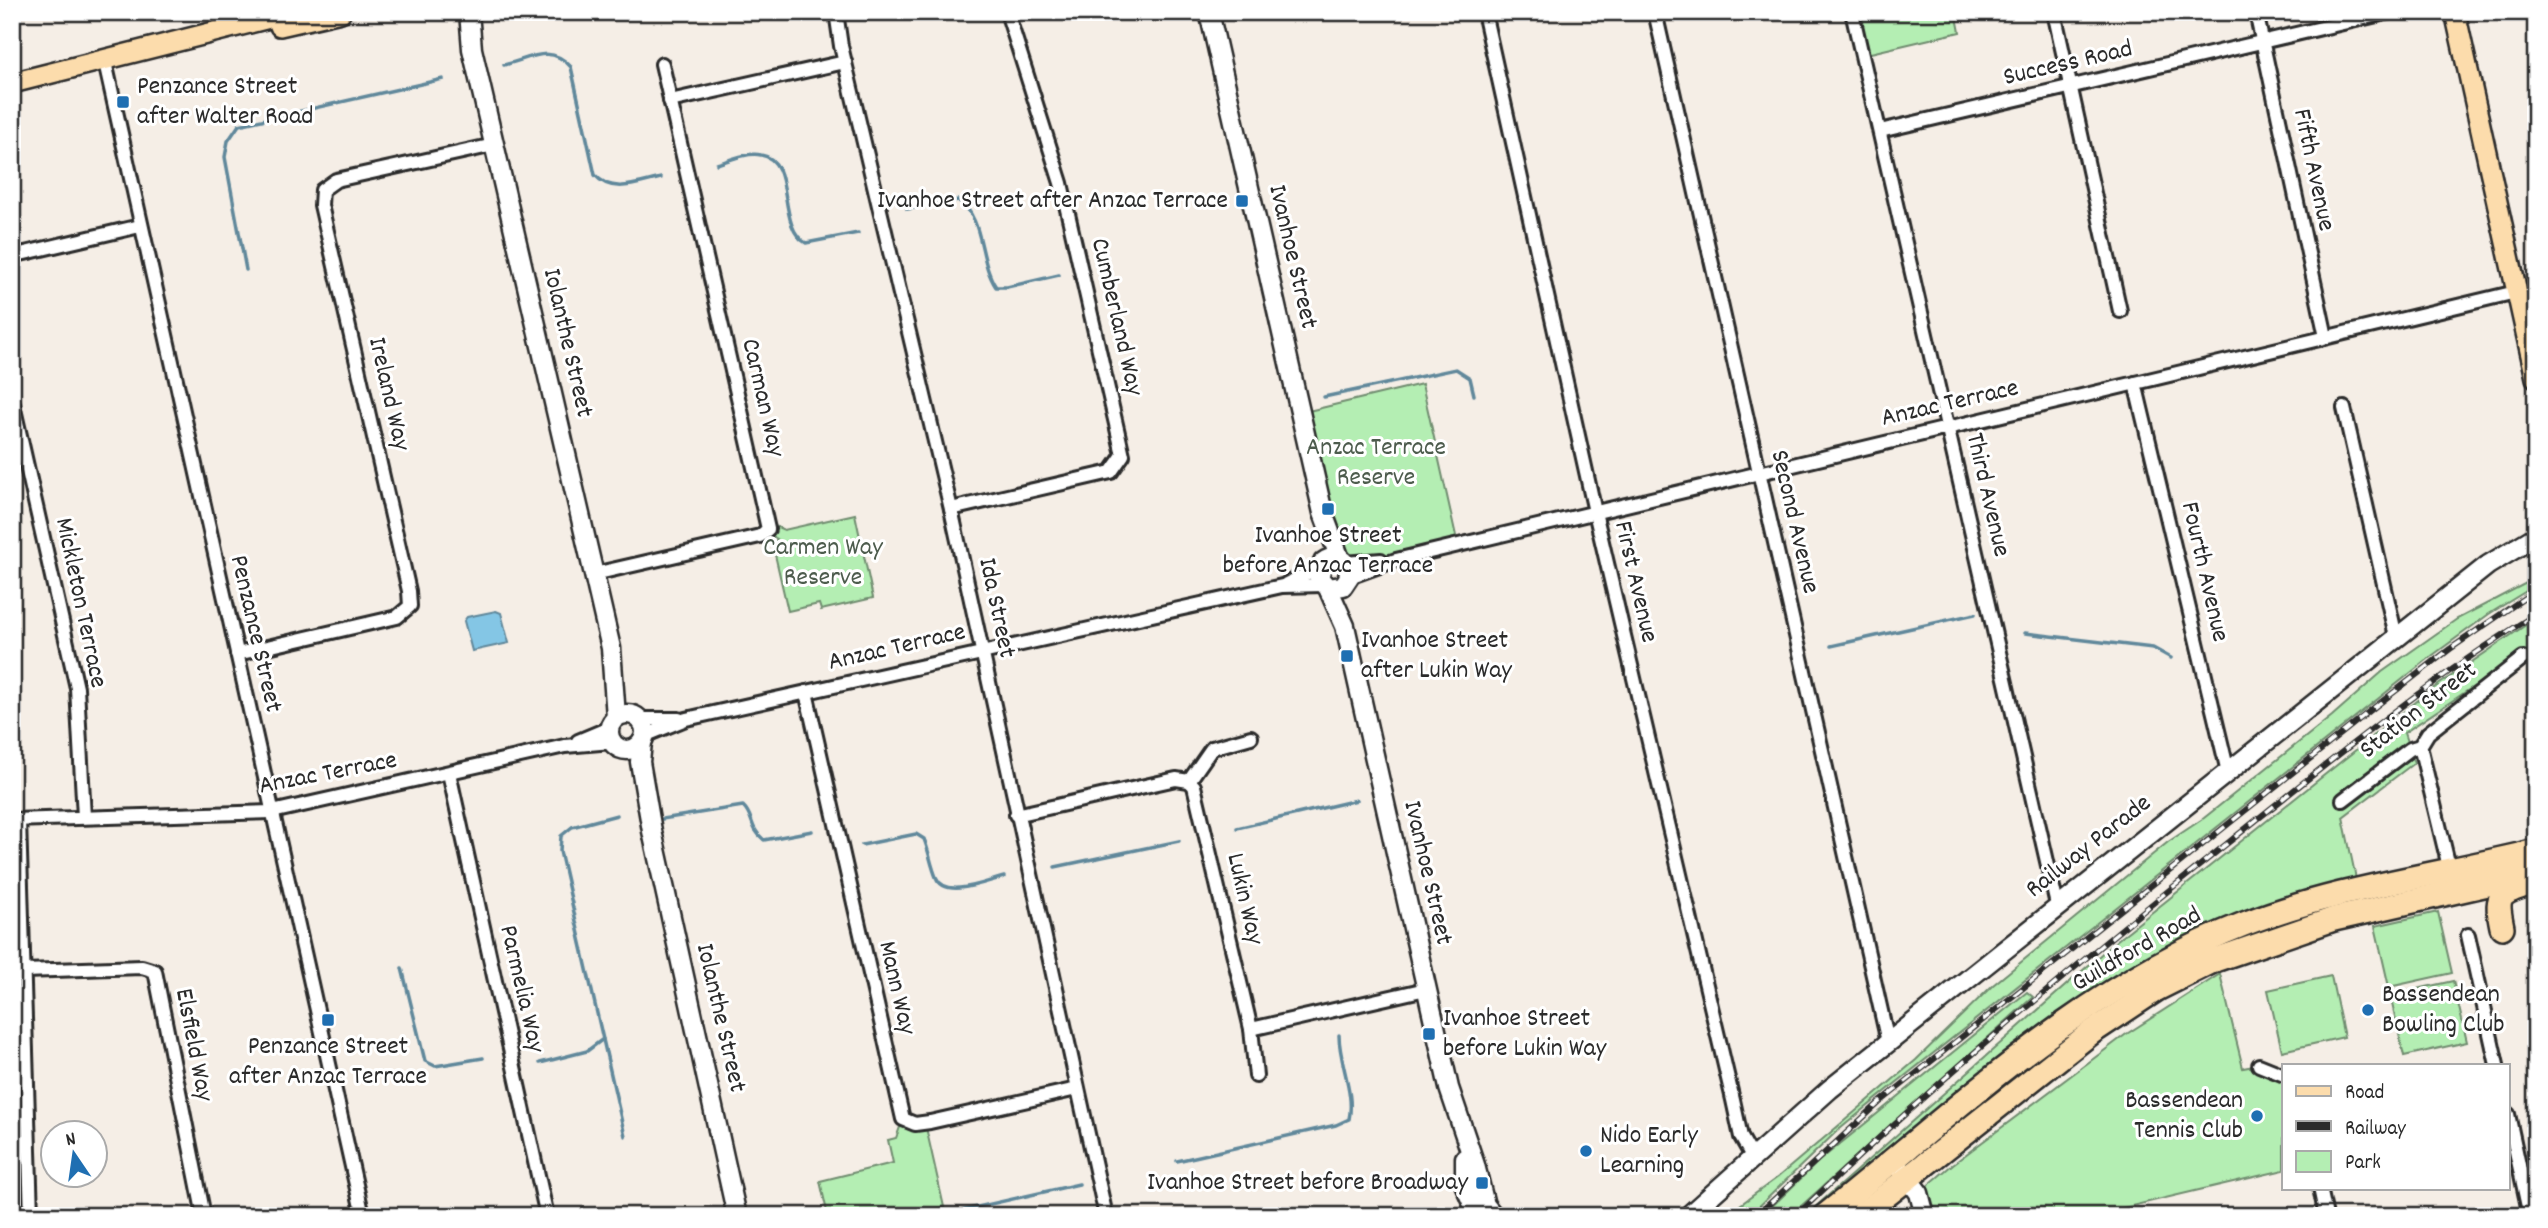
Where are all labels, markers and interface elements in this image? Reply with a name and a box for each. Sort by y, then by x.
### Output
street label: Success Road [2000,31,2136,97]
place label: Penzance Street after Walter Road [137,69,314,136]
marker: Penzance Street after Walter Road [115,94,131,110]
street label: Fifth Avenue [2282,105,2344,235]
street label: Ivanhoe Street [1257,181,1327,333]
place label: Ivanhoe Street after Anzac Terrace [877,183,1228,220]
marker: Ivanhoe Street after Anzac Terrace [1234,193,1250,209]
street label: Cumberland Way [1080,235,1152,400]
street label: Iolanthe Street [532,265,602,422]
street label: Ireland Way [357,334,419,455]
street label: Carman Way [730,335,794,461]
street label: Anzac Terrace [1878,370,2022,438]
street label: Third Avenue [1955,429,2019,561]
park label: Anzac Terrace Reserve [1306,430,1446,497]
street label: Second Avenue [1760,447,1828,597]
street label: Fourth Avenue [2170,498,2238,646]
marker: Ivanhoe Street before Anzac Terrace [1320,501,1336,517]
street label: Mickleton Terrace [44,514,116,692]
place label: Ivanhoe Street before Anzac Terrace [1223,518,1433,585]
street label: First Avenue [1603,518,1667,646]
park label: Carmen Way Reserve [763,530,883,597]
street label: Penzance Street [219,552,291,717]
street label: Ida Street [967,554,1025,662]
street label: Anzac Terrace [825,614,969,682]
place label: Ivanhoe Street after Lukin Way [1361,623,1512,690]
marker: Ivanhoe Street after Lukin Way [1339,648,1355,664]
street label: Station Street [2352,653,2486,769]
street label: Anzac Terrace [256,742,400,806]
street label: Railway Parade [2018,786,2160,908]
street label: Ivanhoe Street [1392,797,1462,949]
street label: Lukin Way [1216,850,1273,949]
street label: Guildford Road [2065,898,2209,1002]
street label: Parmelia Way [488,922,554,1057]
street label: Mann Way [867,938,925,1039]
street label: Iolanthe Street [685,940,755,1097]
place label: Bassendean Bowling Club [2382,977,2504,1044]
street label: Elsfield Way [164,985,222,1105]
place label: Ivanhoe Street before Lukin Way [1443,1001,1607,1068]
marker: Bassendean Bowling Club [2360,1002,2376,1018]
marker: Penzance Street after Anzac Terrace [320,1012,336,1028]
marker: Ivanhoe Street before Lukin Way [1421,1026,1437,1042]
place label: Penzance Street after Anzac Terrace [229,1029,427,1096]
legend [2282,1064,2510,1190]
text: Road [2345,1079,2384,1109]
place label: Bassendean Tennis Club [2125,1083,2243,1150]
marker: Bassendean Tennis Club [2249,1108,2265,1124]
text: Railway [2345,1115,2406,1145]
place label: Nido Early Learning [1600,1118,1698,1185]
north arrow [38,1120,108,1190]
text: N [63,1127,79,1155]
marker: Nido Early Learning [1578,1143,1594,1159]
text: Park [2345,1149,2381,1179]
place label: Ivanhoe Street before Broadway [1147,1165,1468,1202]
marker: Ivanhoe Street before Broadway [1474,1175,1490,1191]

